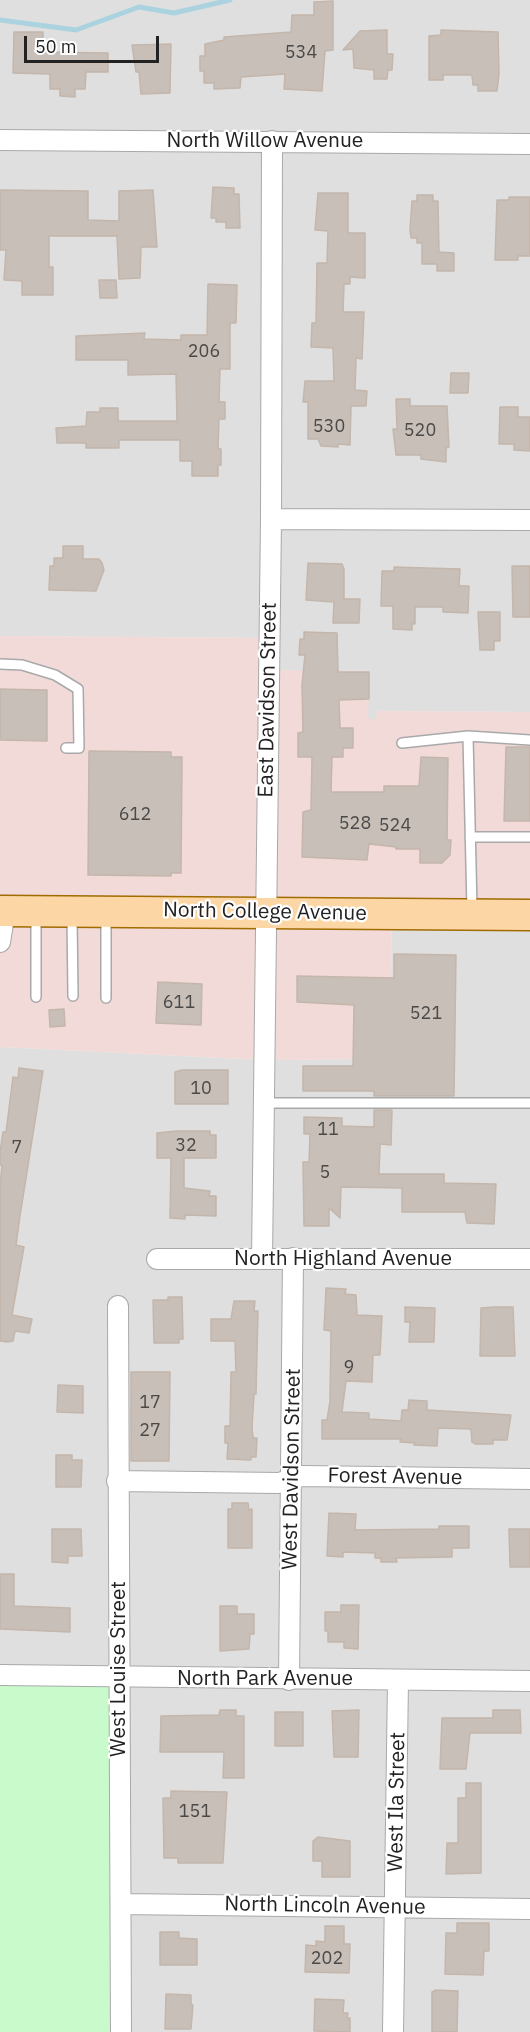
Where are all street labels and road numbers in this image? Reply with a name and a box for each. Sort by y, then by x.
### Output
street label: North Willow Avenue [167,128,363,154]
street label: East Davidson Street [254,602,282,798]
street label: North College Avenue [163,898,367,926]
street label: North Highland Avenue [234,1246,452,1272]
street label: West Davidson Street [278,1368,306,1570]
street label: Forest Avenue [327,1463,463,1491]
street label: West Louise Street [106,1581,132,1757]
street label: North Park Avenue [177,1666,353,1692]
street label: West Ila Street [383,1732,411,1872]
street label: North Lincoln Avenue [224,1892,426,1920]

